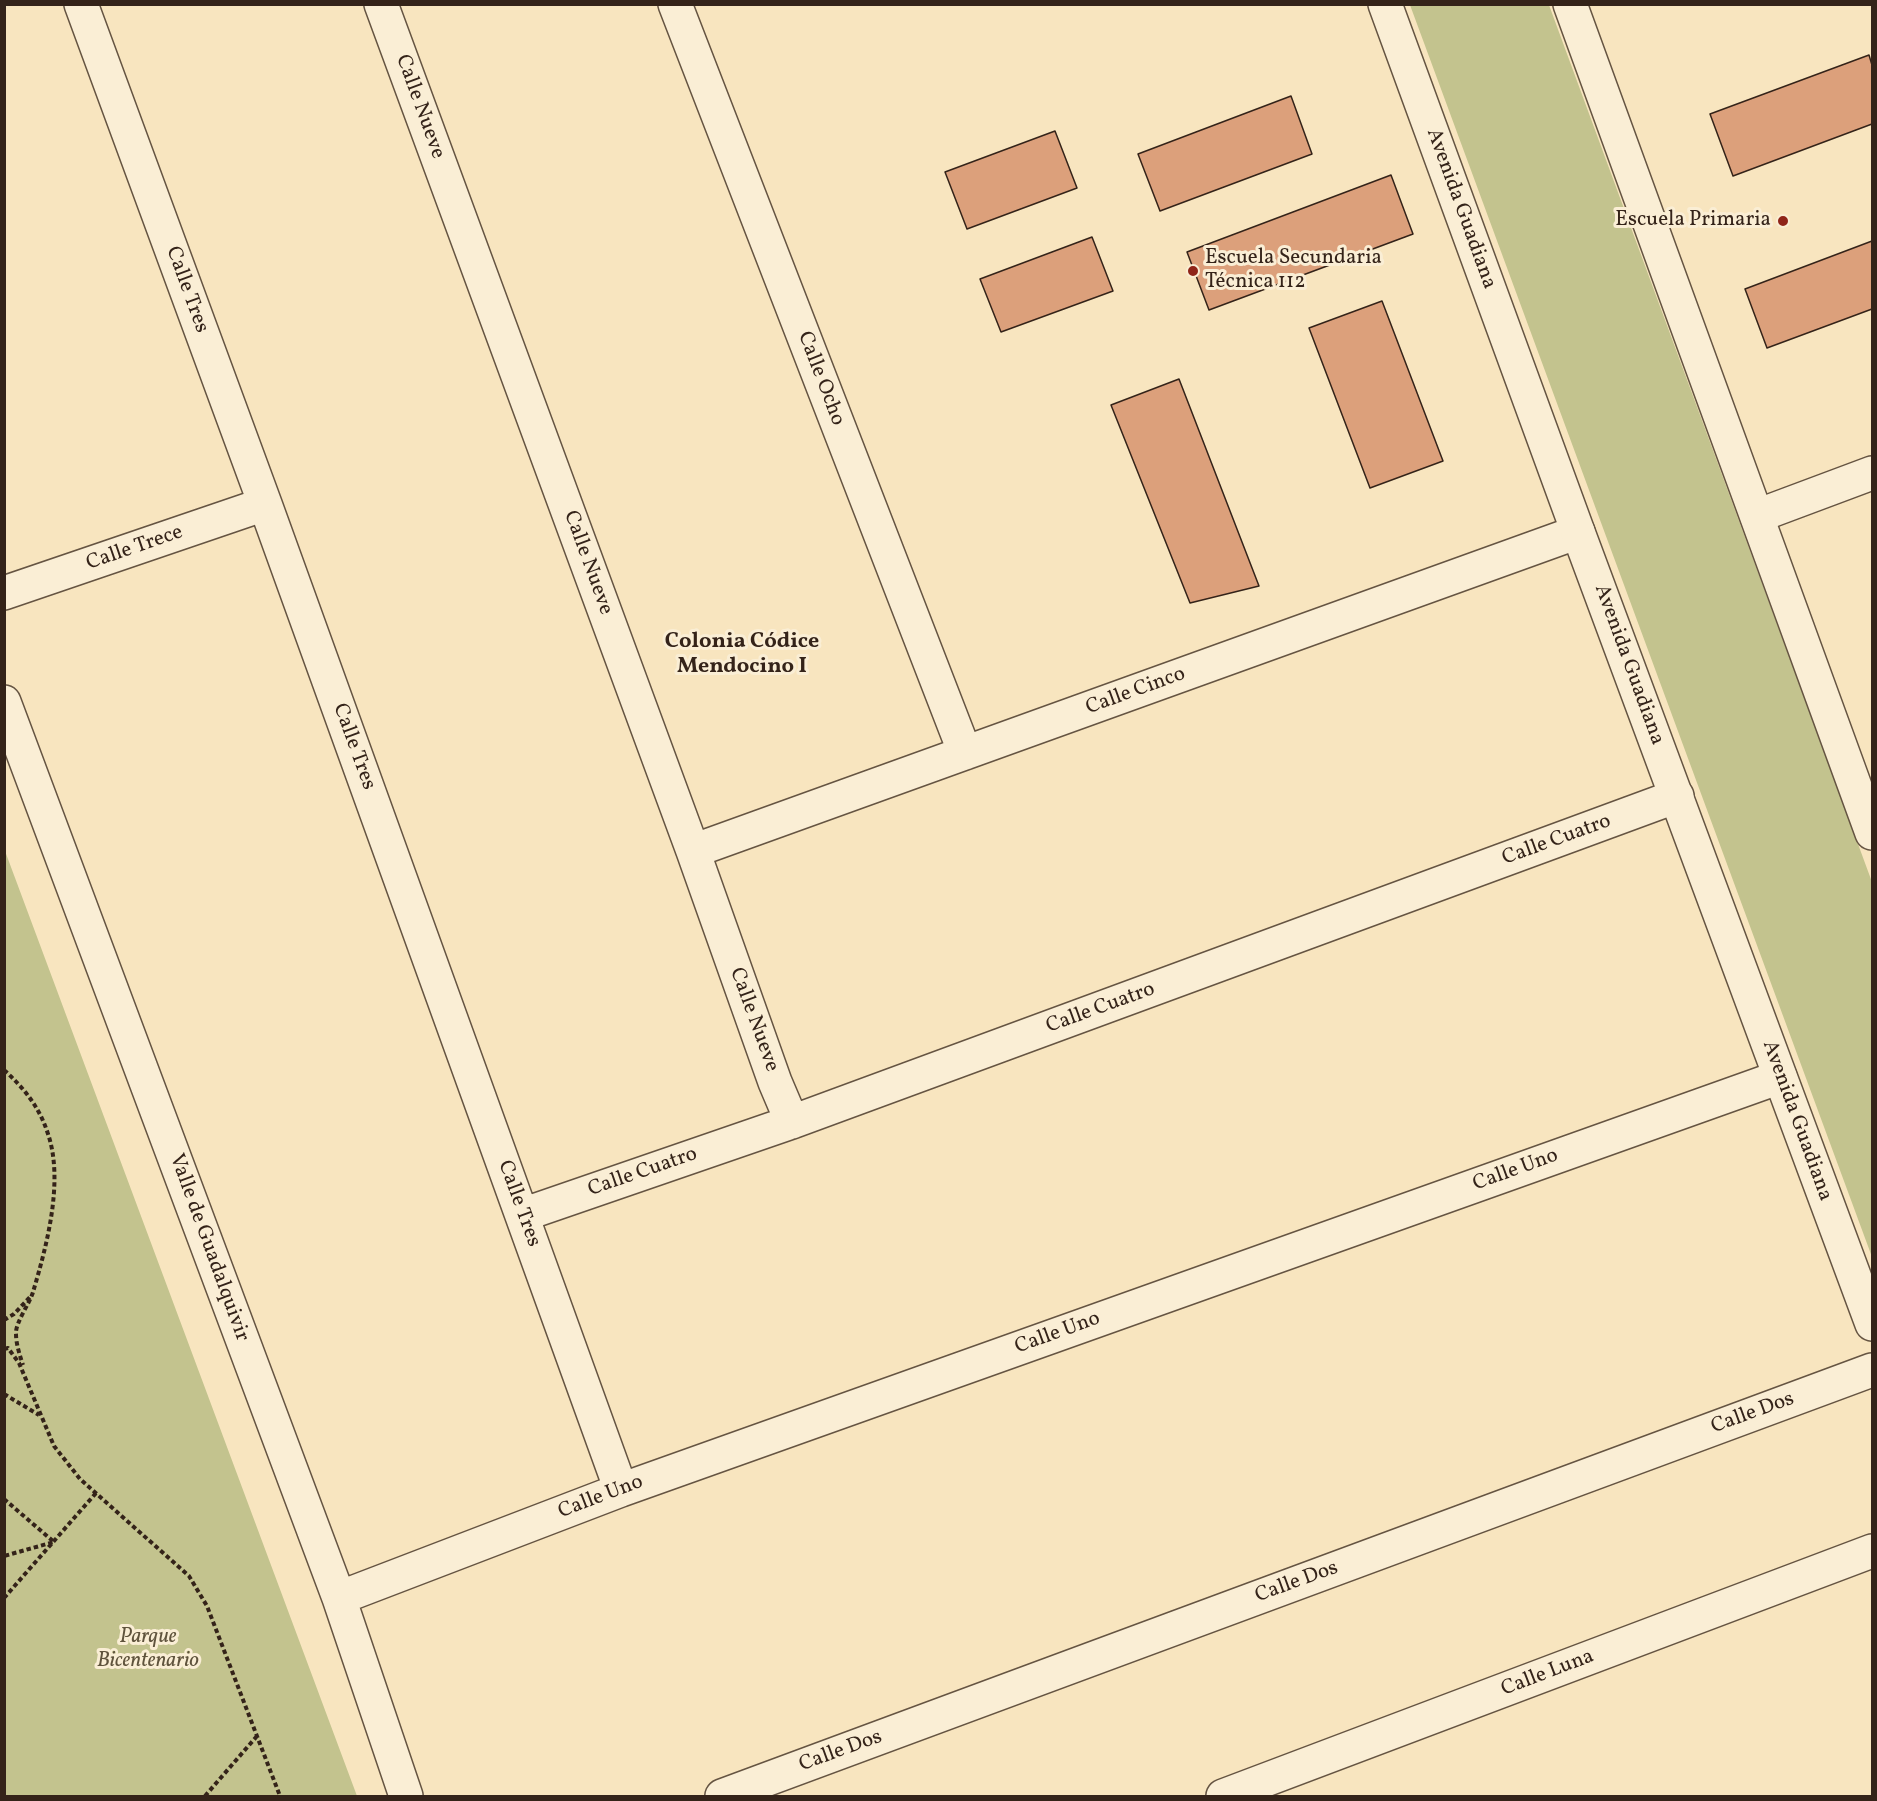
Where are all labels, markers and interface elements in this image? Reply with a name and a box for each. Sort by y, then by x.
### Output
street label: Calle Nueve [389,52,449,162]
street label: Avenida Guadiana [1419,125,1501,293]
place label: Escuela Primaria [1615,208,1771,234]
marker: Escuela Primaria [1776,214,1790,228]
street label: Calle Tres [159,243,213,337]
place label: Escuela Secundaria Técnica 112 [1205,246,1382,296]
marker: Escuela Secundaria Técnica 112 [1186,264,1200,278]
street label: Calle Ocho [791,328,849,430]
street label: Calle Nueve [557,508,617,618]
street label: Calle Trece [83,521,187,577]
street label: Avenida Guadiana [1587,581,1669,749]
district label: Colonia Códice Mendocino I [665,630,819,682]
street label: Calle Cinco [1083,662,1189,722]
street label: Calle Tres [326,700,380,794]
street label: Calle Cuatro [1499,810,1615,872]
street label: Calle Nueve [723,965,783,1075]
street label: Calle Cuatro [1043,978,1159,1040]
street label: Avenida Guadiana [1755,1037,1837,1205]
street label: Calle Cuatro [585,1143,701,1203]
street label: Calle Uno [1470,1144,1562,1198]
street label: Valle de Guadalquivir [162,1151,254,1345]
street label: Calle Tres [491,1157,545,1251]
street label: Calle Uno [1012,1307,1104,1361]
street label: Calle Dos [1708,1387,1798,1441]
street label: Calle Uno [555,1470,647,1526]
street label: Calle Dos [1252,1556,1342,1610]
park label: Parque Bicentenario [97,1625,199,1675]
street label: Calle Luna [1498,1645,1598,1703]
street label: Calle Dos [796,1725,886,1779]

